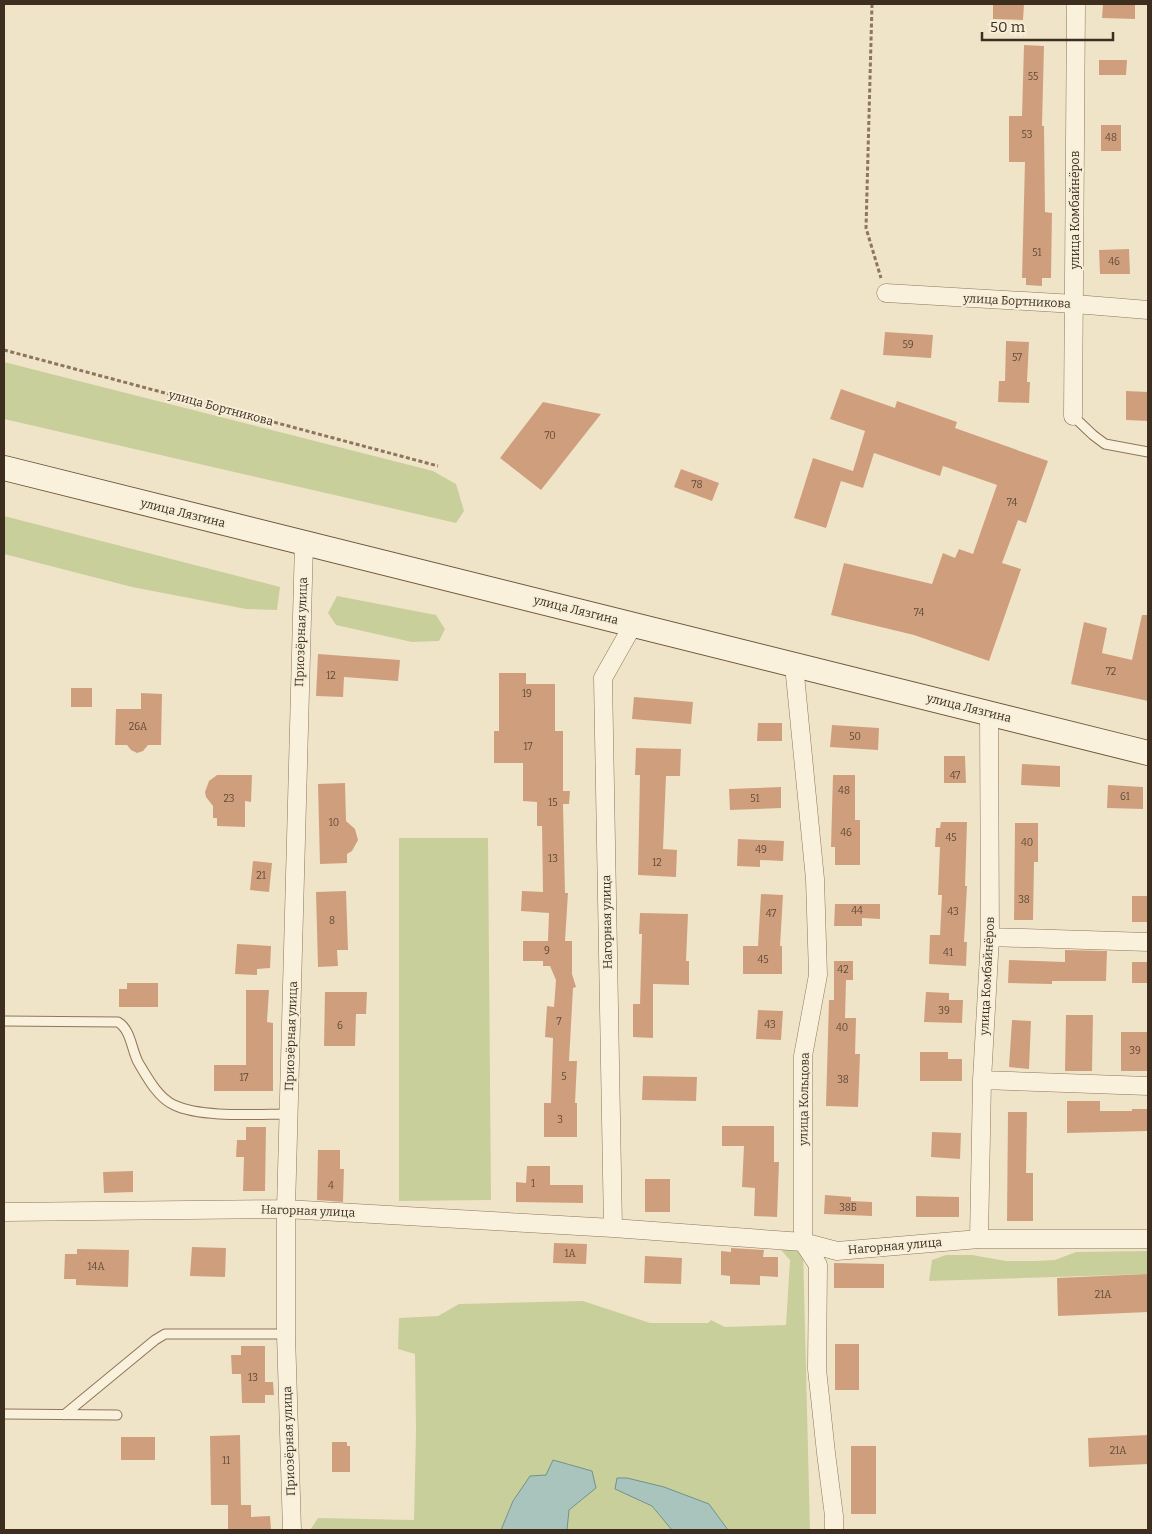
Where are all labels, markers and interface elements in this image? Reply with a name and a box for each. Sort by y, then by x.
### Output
scale bar [982,10,1113,42]
text: 50 m [990,18,1026,36]
house number: 55 [1028,71,1038,83]
house number: 53 [1022,129,1033,141]
house number: 48 [1105,132,1117,144]
street label: улица Комбайнёров [1068,150,1082,270]
house number: 51 [1032,247,1042,259]
house number: 46 [1108,256,1120,268]
street label: улица Бортникова [962,291,1072,311]
house number: 59 [902,339,914,351]
house number: 57 [1012,352,1022,364]
street label: улица Бортникова [166,387,275,429]
house number: 70 [544,430,556,442]
house number: 78 [692,479,702,491]
street label: улица Лязгина [138,495,227,530]
house number: 74 [1007,497,1018,509]
street label: Приозёрная улица [292,576,310,687]
street label: улица Лязгина [531,592,620,627]
house number: 74 [914,607,925,619]
house number: 72 [1106,666,1116,678]
house number: 12 [326,670,336,682]
house number: 19 [522,688,532,700]
street label: улица Лязгина [924,690,1013,725]
house number: 26А [129,721,148,733]
house number: 50 [849,731,861,743]
house number: 17 [524,741,532,753]
house number: 47 [950,770,960,782]
house number: 48 [838,785,850,797]
house number: 61 [1120,791,1130,803]
house number: 23 [223,793,235,805]
house number: 51 [750,793,760,805]
house number: 15 [548,797,558,809]
house number: 10 [329,817,339,829]
house number: 46 [840,827,852,839]
house number: 45 [945,832,957,844]
house number: 40 [1021,837,1033,849]
house number: 49 [755,844,767,856]
house number: 13 [548,853,558,865]
house number: 12 [652,857,662,869]
house number: 21 [256,870,266,882]
street label: Нагорная улица [599,874,615,969]
house number: 38 [1018,894,1030,906]
house number: 44 [851,905,863,917]
house number: 43 [947,906,959,918]
house number: 47 [766,908,776,920]
house number: 8 [329,915,335,927]
street label: улица Комбайнёров [977,916,997,1037]
house number: 9 [544,945,550,957]
house number: 41 [943,947,953,959]
house number: 45 [757,954,769,966]
house number: 42 [837,964,849,976]
street label: Приозёрная улица [282,980,300,1091]
house number: 39 [938,1005,950,1017]
house number: 7 [556,1016,562,1028]
house number: 43 [764,1019,776,1031]
house number: 6 [337,1020,343,1032]
house number: 40 [836,1022,848,1034]
house number: 39 [1129,1045,1141,1057]
street label: улица Кольцова [796,1052,812,1147]
house number: 5 [561,1071,567,1083]
house number: 17 [240,1072,248,1084]
house number: 38 [837,1074,849,1086]
house number: 3 [557,1114,563,1126]
house number: 1 [531,1178,535,1190]
house number: 4 [328,1180,334,1192]
street label: Нагорная улица [261,1202,356,1220]
house number: 38Б [839,1202,857,1214]
street label: Нагорная улица [847,1235,943,1257]
house number: 1А [564,1248,576,1260]
house number: 14А [88,1261,105,1273]
house number: 21А [1095,1289,1112,1301]
house number: 13 [248,1372,258,1384]
street label: Приозёрная улица [280,1385,298,1496]
house number: 21А [1110,1445,1127,1457]
house number: 11 [222,1455,230,1467]

